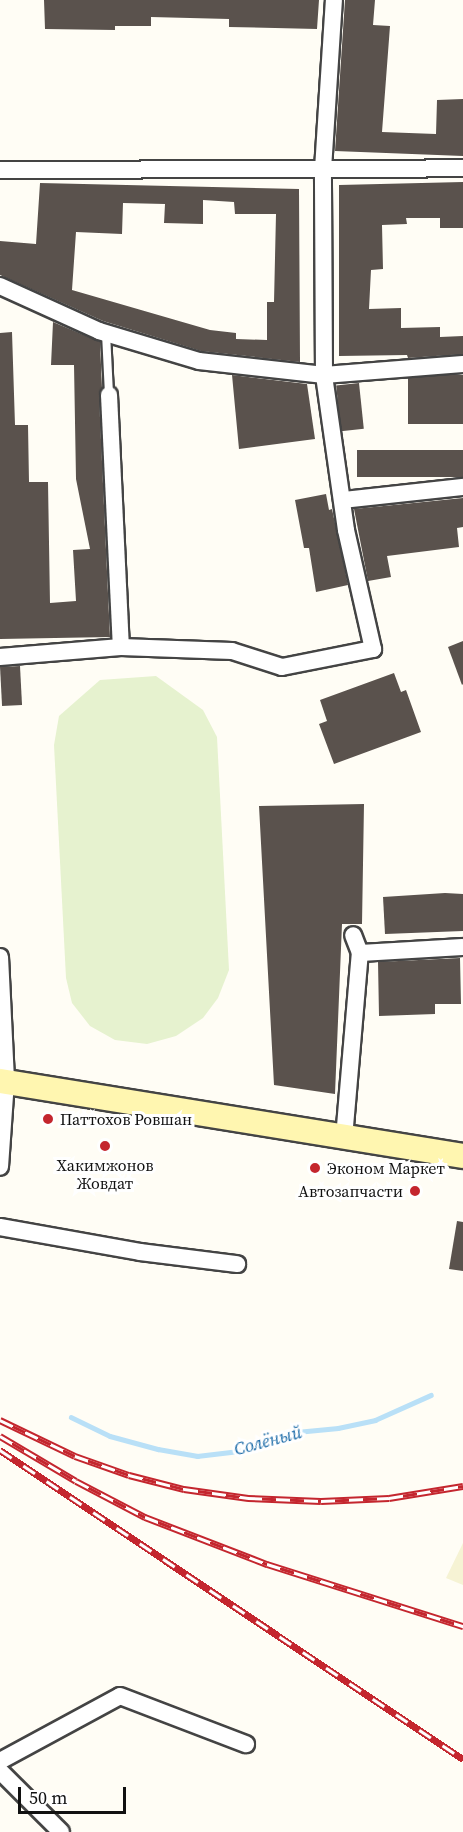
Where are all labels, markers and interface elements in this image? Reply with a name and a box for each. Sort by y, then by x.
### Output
place label: Паттохов Ровшан [60,1109,192,1129]
marker: Паттохов Ровшан [41,1112,55,1126]
marker: Хакимжонов Жовдат [98,1139,112,1153]
place label: Хакимжонов Жовдат [56,1155,154,1193]
place label: Эконом Маркет [327,1158,445,1178]
marker: Эконом Маркет [308,1161,322,1175]
place label: Автозапчасти [298,1181,403,1201]
marker: Автозапчасти [408,1184,422,1198]
water label: Солёный [232,1422,304,1460]
scale bar [21,1775,129,1813]
text: 50 m [29,1785,67,1810]

